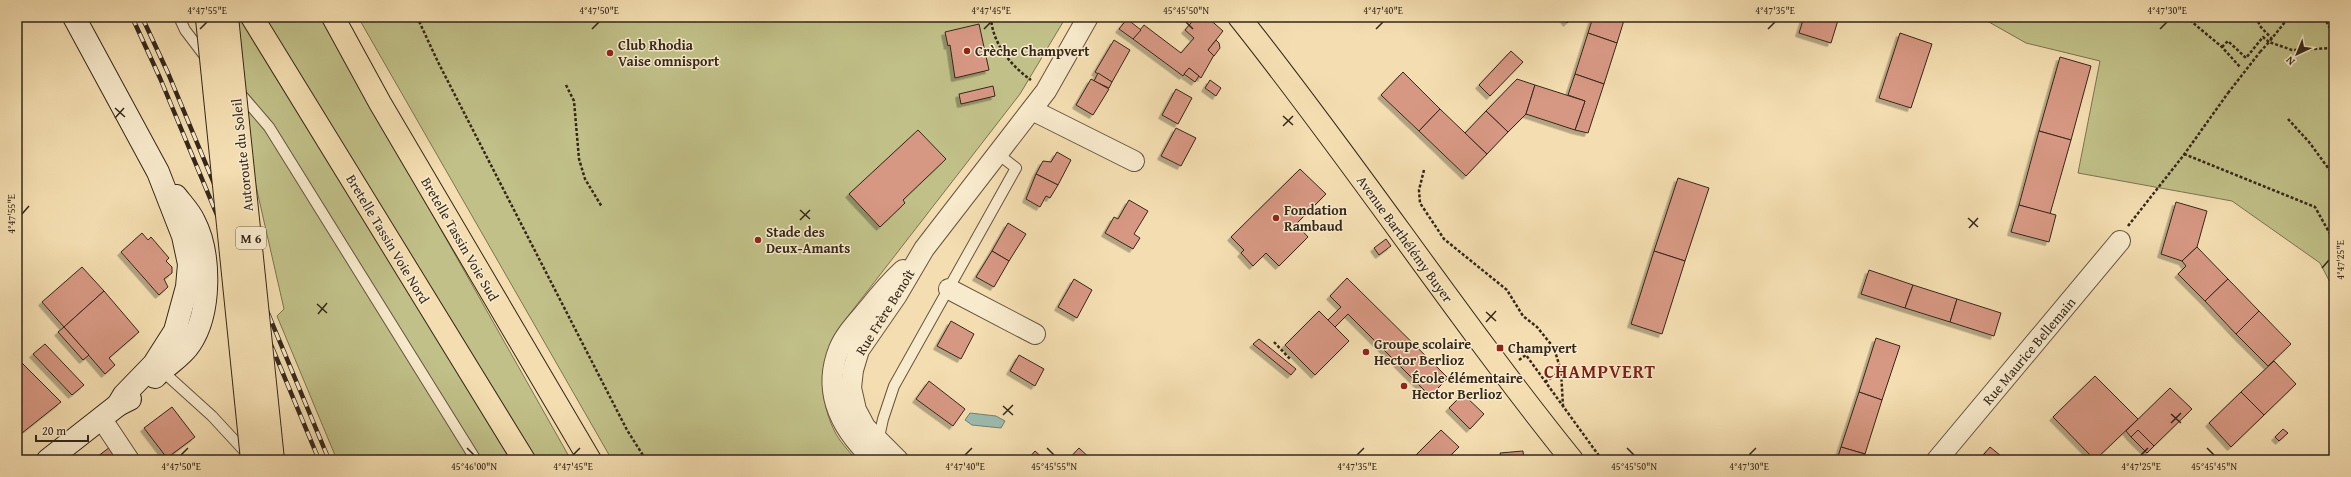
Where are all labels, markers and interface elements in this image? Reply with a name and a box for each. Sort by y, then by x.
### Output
text: 4°47'55"E [187,3,227,18]
text: 4°47'50"E [579,3,619,18]
text: 4°47'45"E [971,3,1011,18]
text: 45°45'50"N [1163,3,1209,18]
text: 4°47'40"E [1363,3,1403,18]
text: 4°47'35"E [1755,3,1795,18]
text: 4°47'30"E [2147,3,2187,18]
north arrow [2277,34,2317,74]
place label: Club Rhodia Vaise omnisport [618,35,720,71]
place label: Crèche Champvert [975,41,1090,61]
marker: Crèche Champvert [962,46,972,56]
marker: Club Rhodia Vaise omnisport [605,48,615,58]
text: N [2281,52,2298,70]
street label: Autoroute du Soleil [226,97,258,212]
street label: Bretelle Tassin Voie Nord [341,171,435,308]
street label: Avenue Barthélémy Buyer [1352,171,1458,307]
street label: Bretelle Tassin Voie Sud [416,173,504,305]
text: 4°47'55"E [4,194,19,234]
place label: Fondation Rambaud [1284,200,1348,236]
marker: Fondation Rambaud [1271,213,1281,223]
place label: Stade des Deux-Amants [766,222,850,258]
road number: M 6 [236,227,266,249]
marker: Stade des Deux-Amants [753,235,763,245]
text: 4°47'25"E [2333,240,2348,280]
street label: Rue Frère Benoît [851,265,919,359]
street label: Rue Maurice Bellemain [1978,293,2080,409]
place label: Groupe scolaire Hector Berlioz [1374,334,1471,370]
place label: Champvert [1508,338,1577,358]
marker: Champvert [1495,343,1505,353]
marker: Groupe scolaire Hector Berlioz [1361,347,1371,357]
district label: CHAMPVERT [1544,358,1656,385]
place label: École élémentaire Hector Berlioz [1412,368,1523,404]
marker: École élémentaire Hector Berlioz [1399,381,1409,391]
scale bar [36,417,88,443]
text: 20 m [42,422,66,439]
text: 4°47'50"E [161,459,201,474]
text: 45°46'00"N [451,459,497,474]
text: 4°47'45"E [553,459,593,474]
text: 4°47'40"E [945,459,985,474]
text: 45°45'55"N [1031,459,1077,474]
text: 4°47'35"E [1337,459,1377,474]
text: 45°45'50"N [1611,459,1657,474]
text: 4°47'30"E [1729,459,1769,474]
text: 4°47'25"E [2121,459,2161,474]
text: 45°45'45"N [2191,459,2237,474]

